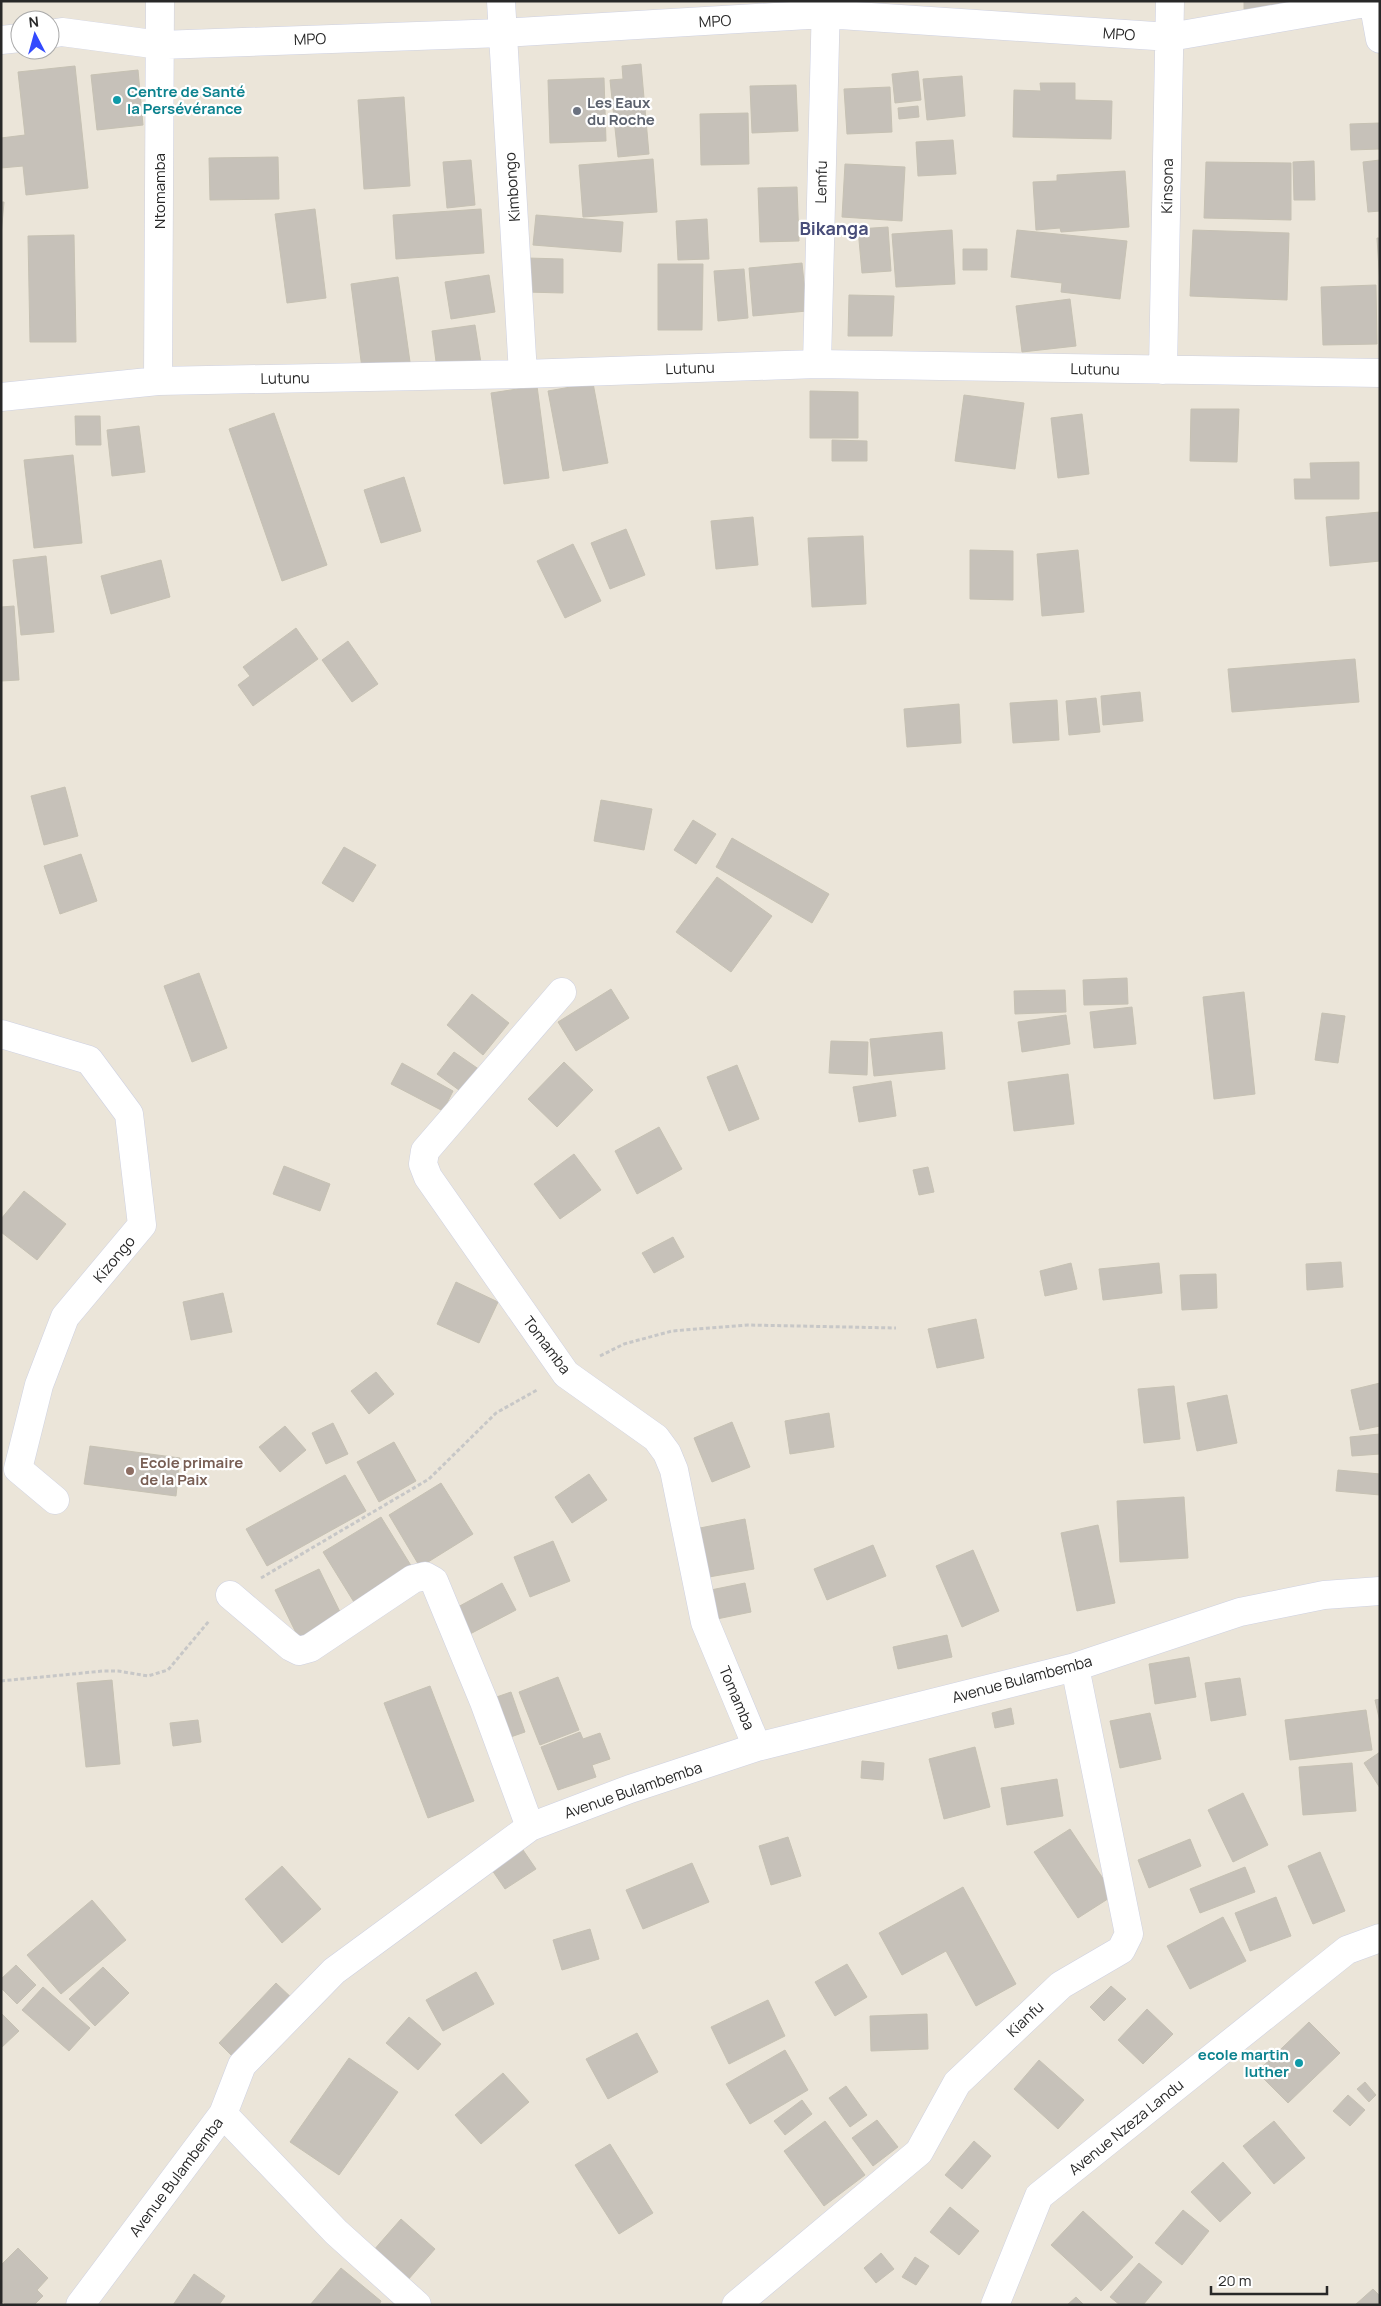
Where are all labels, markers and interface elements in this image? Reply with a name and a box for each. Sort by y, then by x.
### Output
north arrow [10,10,60,60]
street label: MPO [698,10,732,32]
text: N [28,12,40,32]
street label: MPO [1102,22,1136,46]
street label: MPO [293,28,327,50]
place label: Centre de Santé la Persévérance [127,81,245,119]
place label: Les Eaux du Roche [587,92,655,130]
marker: Centre de Santé la Persévérance [111,94,123,106]
marker: Les Eaux du Roche [571,105,583,117]
street label: Kimbongo [499,151,525,222]
street label: Ntomamba [149,153,170,229]
street label: Kinsona [1156,158,1178,214]
street label: Lemfu [810,160,832,204]
district label: Bikanga [799,216,869,240]
street label: Lutunu [665,357,715,379]
street label: Lutunu [1070,358,1120,380]
street label: Lutunu [260,367,310,389]
street label: Kizongo [88,1231,140,1287]
street label: Tomamba [518,1312,576,1378]
place label: Ecole primaire de la Paix [140,1452,243,1490]
marker: Ecole primaire de la Paix [124,1465,136,1477]
street label: Avenue Bulambemba [950,1650,1094,1708]
street label: Tomamba [714,1663,760,1733]
street label: Avenue Bulambemba [561,1757,705,1823]
street label: Kianfu [1002,1996,1048,2042]
place label: ecole martin luther [1198,2044,1289,2082]
marker: ecole martin luther [1293,2057,1305,2069]
street label: Avenue Nzeza Landu [1064,2074,1188,2180]
street label: Avenue Bulambemba [124,2113,228,2241]
scale bar [1211,2264,1327,2296]
text: 20 m [1218,2270,1251,2291]

